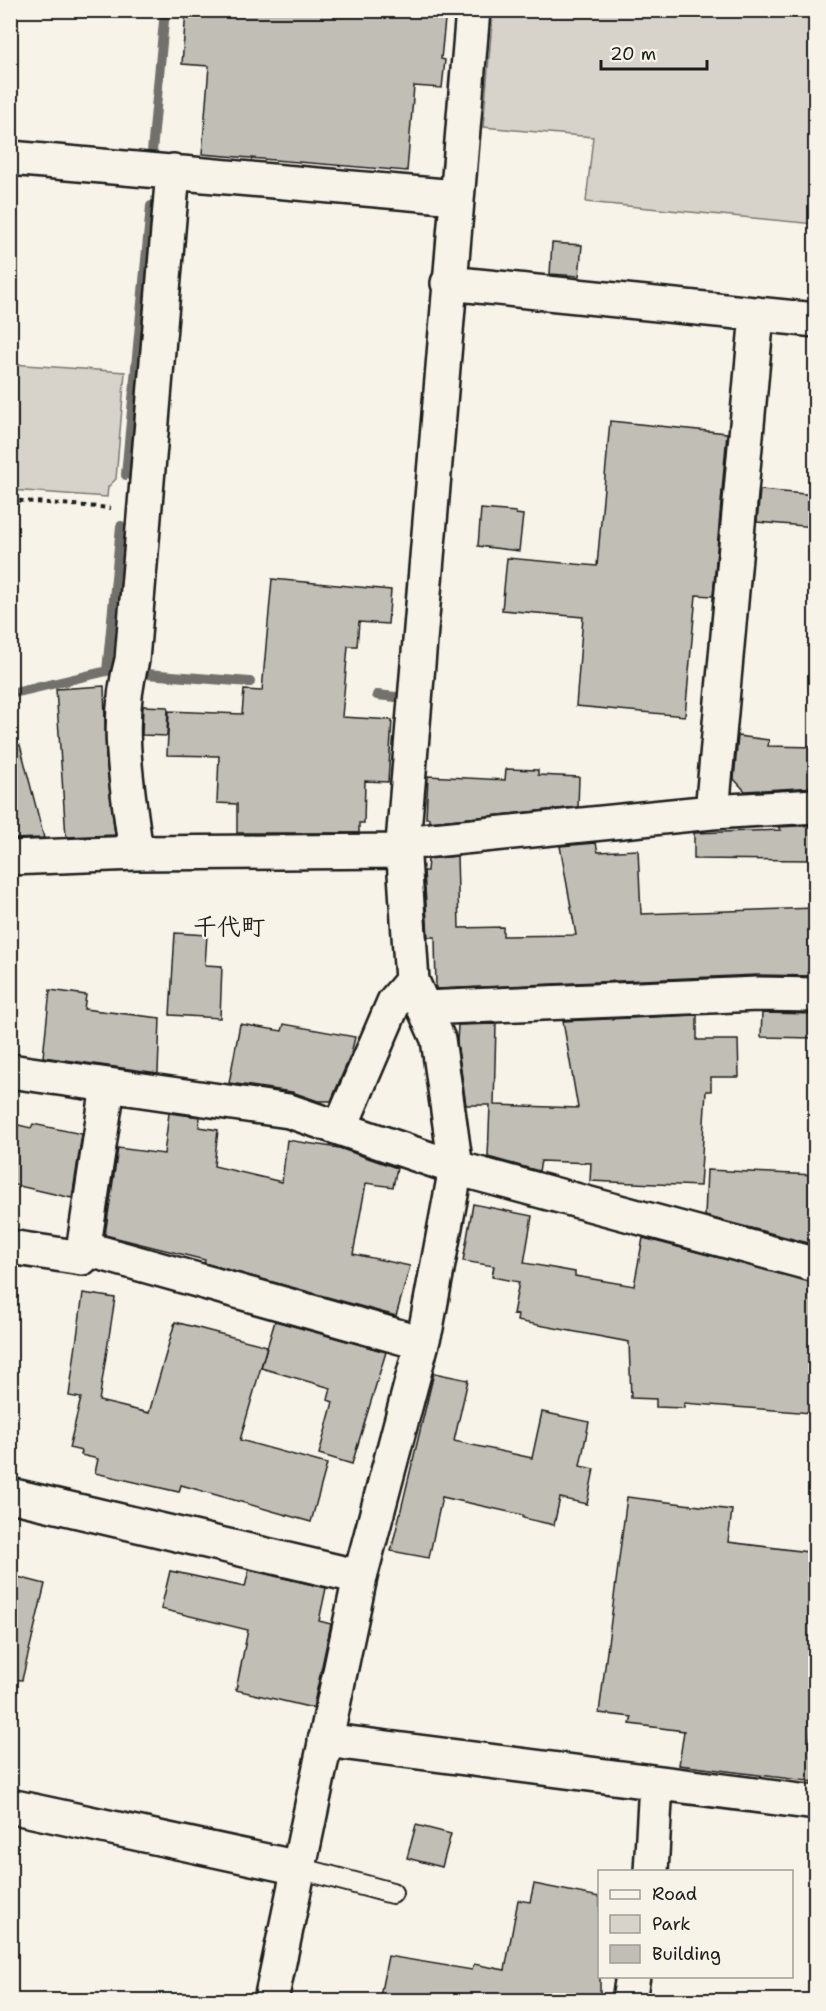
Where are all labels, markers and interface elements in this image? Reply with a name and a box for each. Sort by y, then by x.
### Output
scale bar [601,33,708,71]
text: 20 m [610,42,656,66]
district label: 千代町 [193,911,265,943]
legend [598,1870,793,1978]
text: Road [652,1882,697,1906]
text: Park [652,1912,691,1936]
text: Building [652,1942,721,1966]

